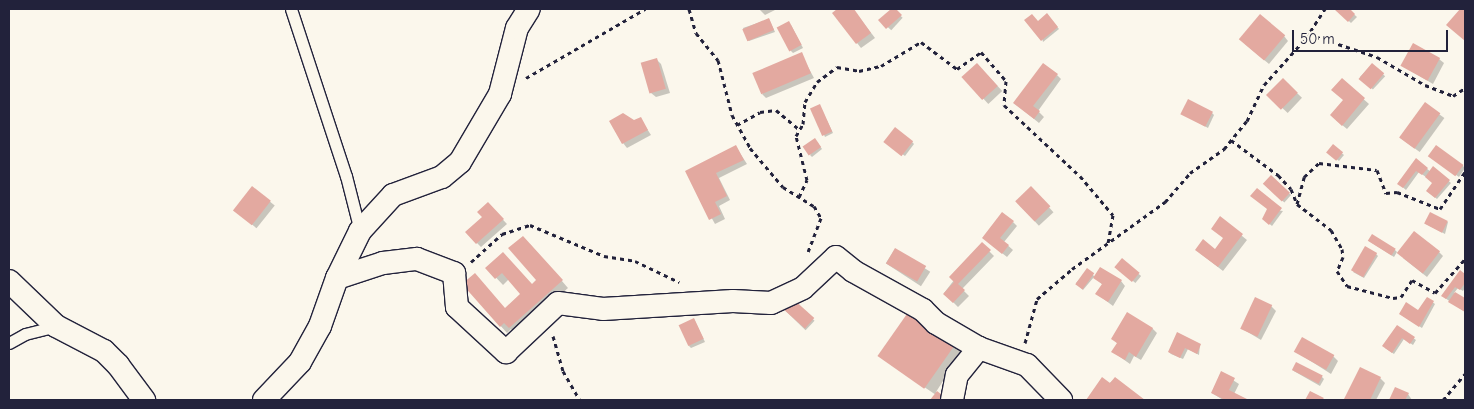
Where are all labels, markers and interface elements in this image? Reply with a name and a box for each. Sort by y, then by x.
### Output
scale bar [1294,20,1450,52]
text: 50 m [1300,30,1335,48]

